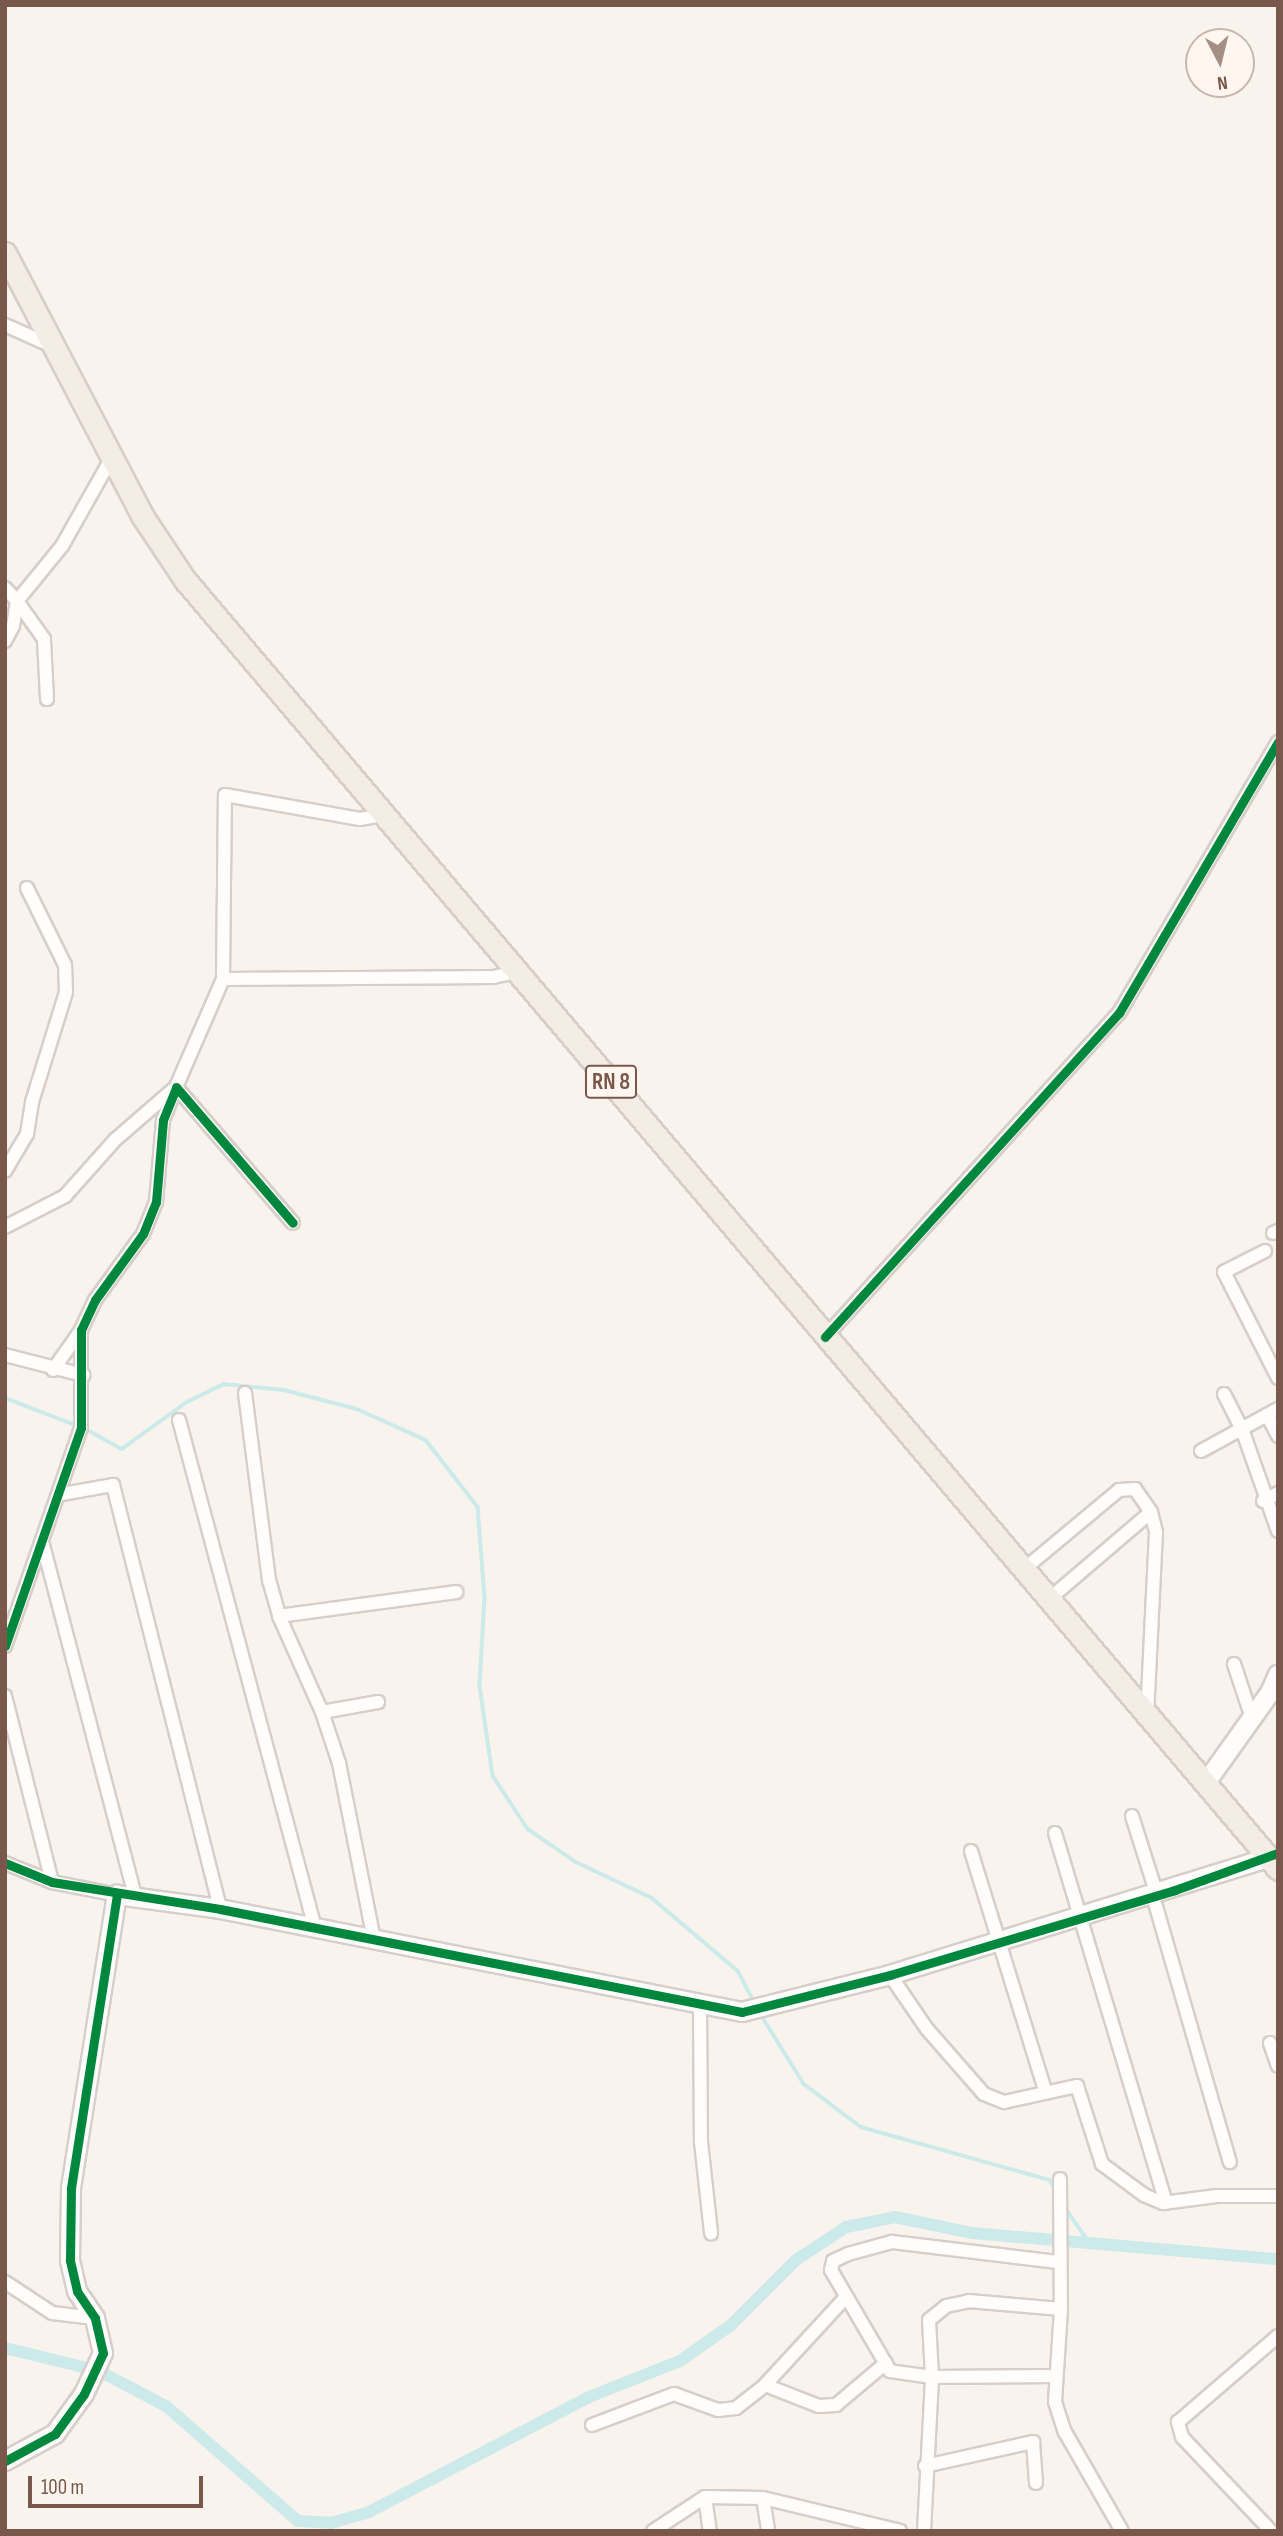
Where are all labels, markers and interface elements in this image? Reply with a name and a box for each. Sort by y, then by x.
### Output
north arrow [1185,28,1255,98]
text: N [1216,70,1229,94]
road number: RN 8 [585,1063,637,1102]
scale bar [32,2462,206,2506]
text: 100 m [41,2475,84,2500]

